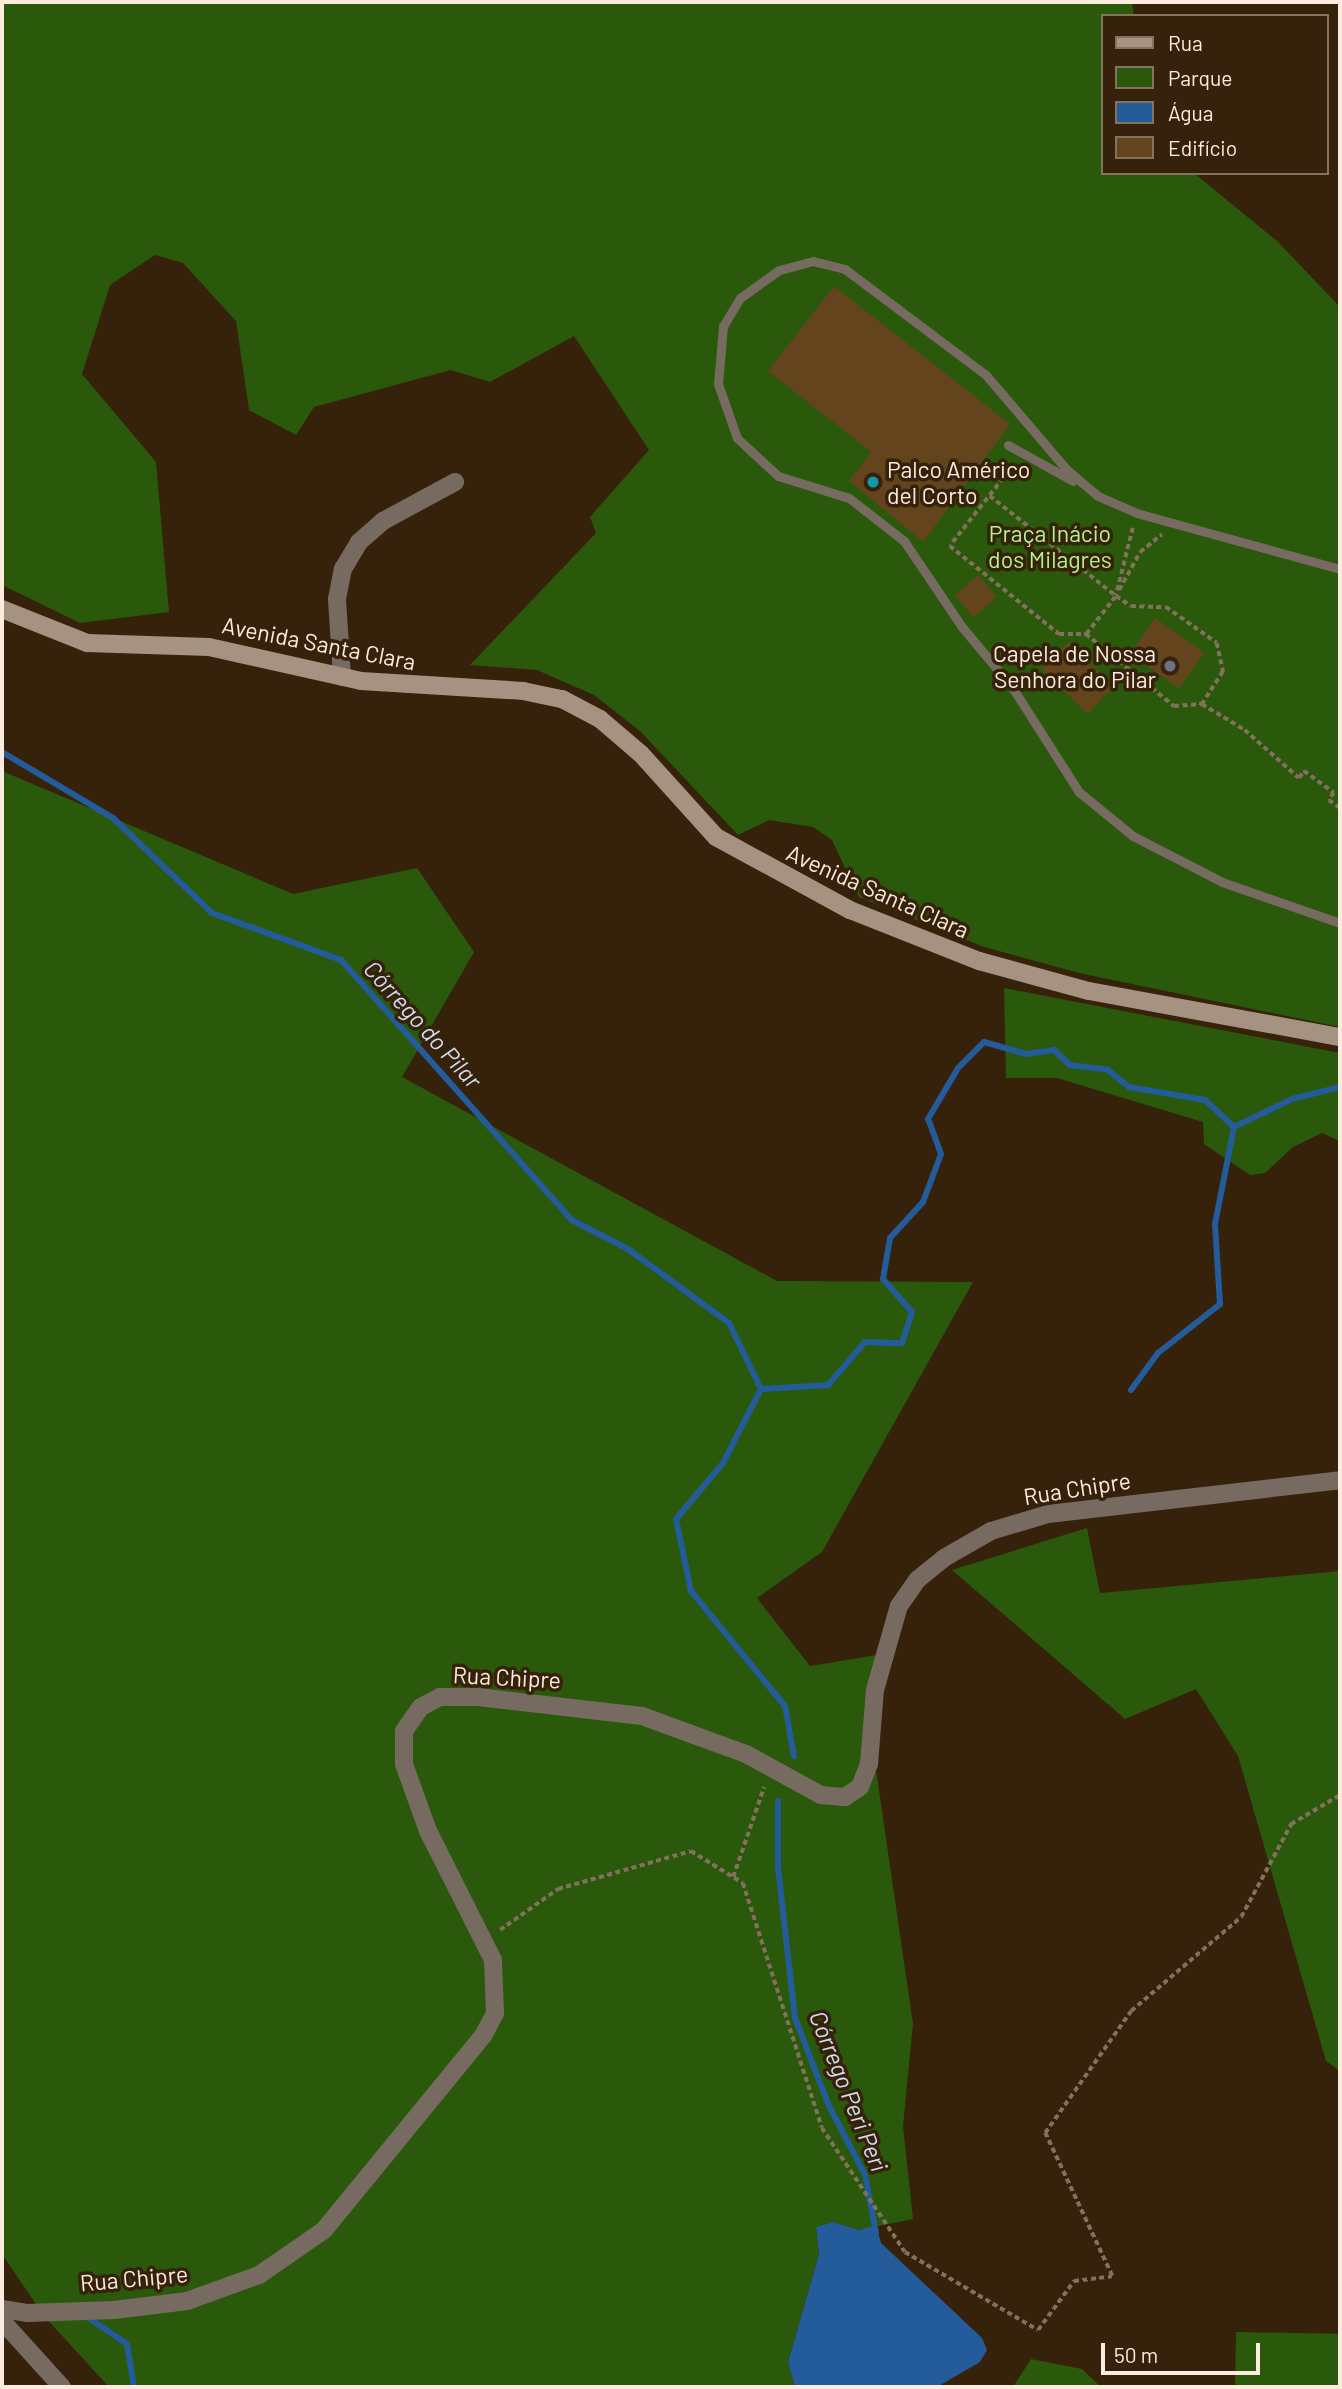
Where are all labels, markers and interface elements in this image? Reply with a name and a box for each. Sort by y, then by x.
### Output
legend [1100,14,1328,175]
text: Rua [1168,30,1203,55]
text: Parque [1168,65,1233,90]
text: Água [1168,100,1214,125]
text: Edifício [1168,135,1237,160]
place label: Palco Américo del Corto [887,455,1030,509]
marker: Palco Américo del Corto [865,474,881,490]
park label: Praça Inácio dos Milagres [988,519,1112,573]
street label: Avenida Santa Clara [220,611,418,675]
place label: Capela de Nossa Senhora do Pilar [993,639,1156,693]
marker: Capela de Nossa Senhora do Pilar [1162,658,1178,674]
street label: Avenida Santa Clara [783,838,973,944]
water label: Córrego do Pilar [358,954,488,1094]
street label: Rua Chipre [1021,1466,1133,1510]
street label: Rua Chipre [452,1660,562,1694]
water label: Córrego Peri Peri [804,2006,894,2176]
street label: Rua Chipre [79,2260,189,2296]
scale bar [1104,2330,1263,2374]
text: 50 m [1114,2342,1158,2367]

